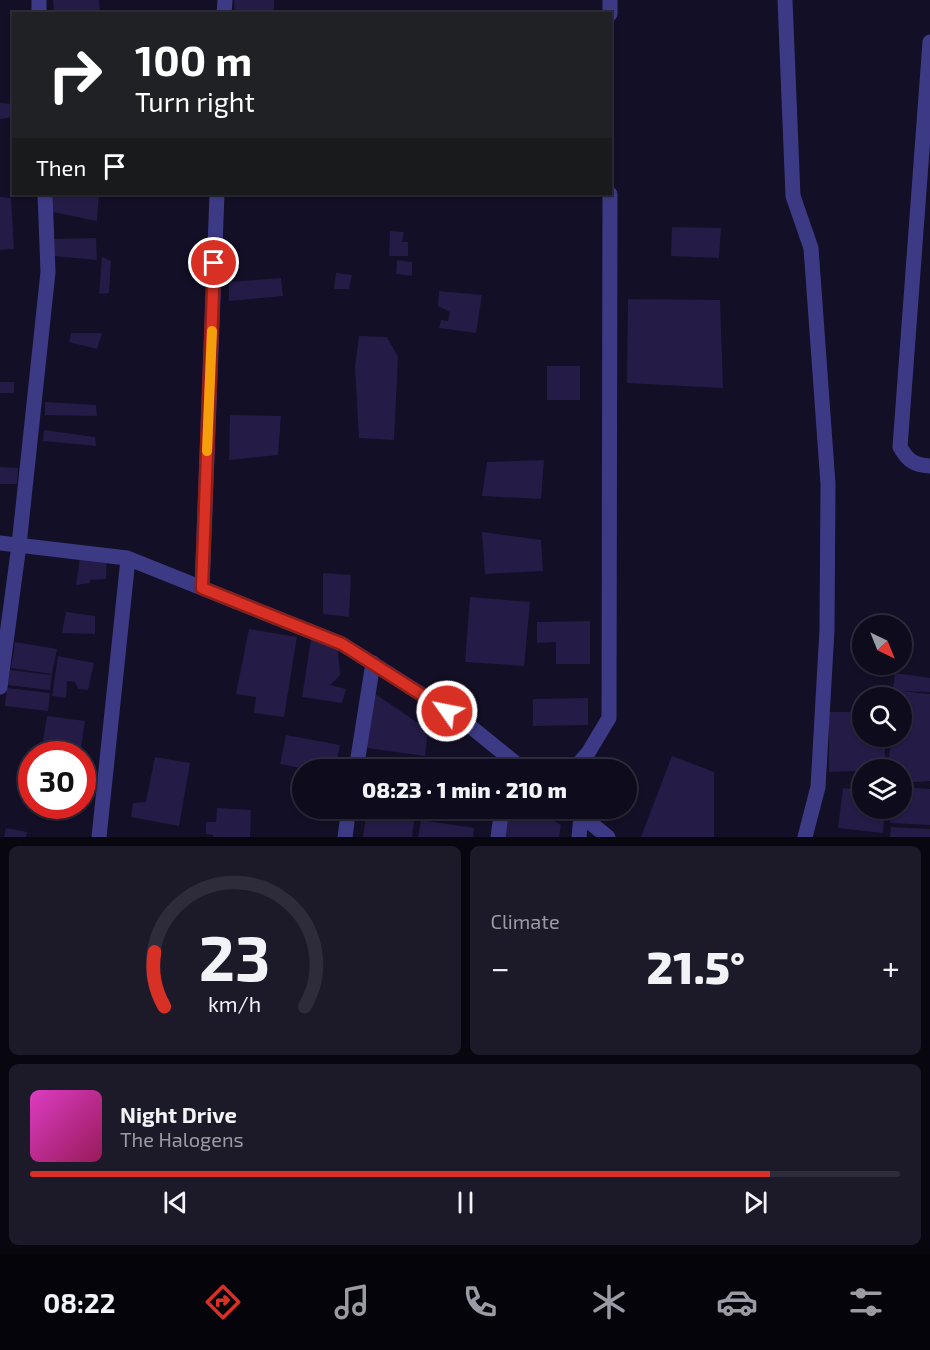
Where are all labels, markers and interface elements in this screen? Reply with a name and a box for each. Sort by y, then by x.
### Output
text: 100 m [135,34,252,84]
icon: right [36,36,114,114]
text: Turn right [135,85,255,117]
icon: arrive [98,150,131,183]
text: Then [36,154,86,180]
pin [188,237,239,288]
icon: arrive [197,246,230,279]
north arrow [852,615,912,675]
map controls [852,615,912,819]
position arrow [415,679,479,743]
button: search [852,687,912,747]
speed limit sign: 30 [18,741,96,819]
button: layers [852,759,912,819]
text: 08:23 · 1 min · 210 m [362,776,567,802]
text: Climate [491,909,560,933]
text: 23 [199,919,271,994]
text: 21.5° [647,939,745,993]
text: − [491,947,510,987]
text: + [882,947,900,987]
text: km/h [208,992,261,1017]
text: Night Drive [120,1101,237,1127]
text: The Halogens [120,1127,244,1151]
icon: previous [159,1186,192,1219]
icon: pause [449,1186,482,1219]
icon: next [739,1186,772,1219]
icon: directions [202,1281,244,1323]
icon: music [331,1281,373,1323]
icon: phone [459,1281,501,1323]
icon: climate [588,1281,630,1323]
icon: car [716,1281,758,1323]
icon: filters [845,1281,887,1323]
text: 08:22 [43,1286,115,1318]

